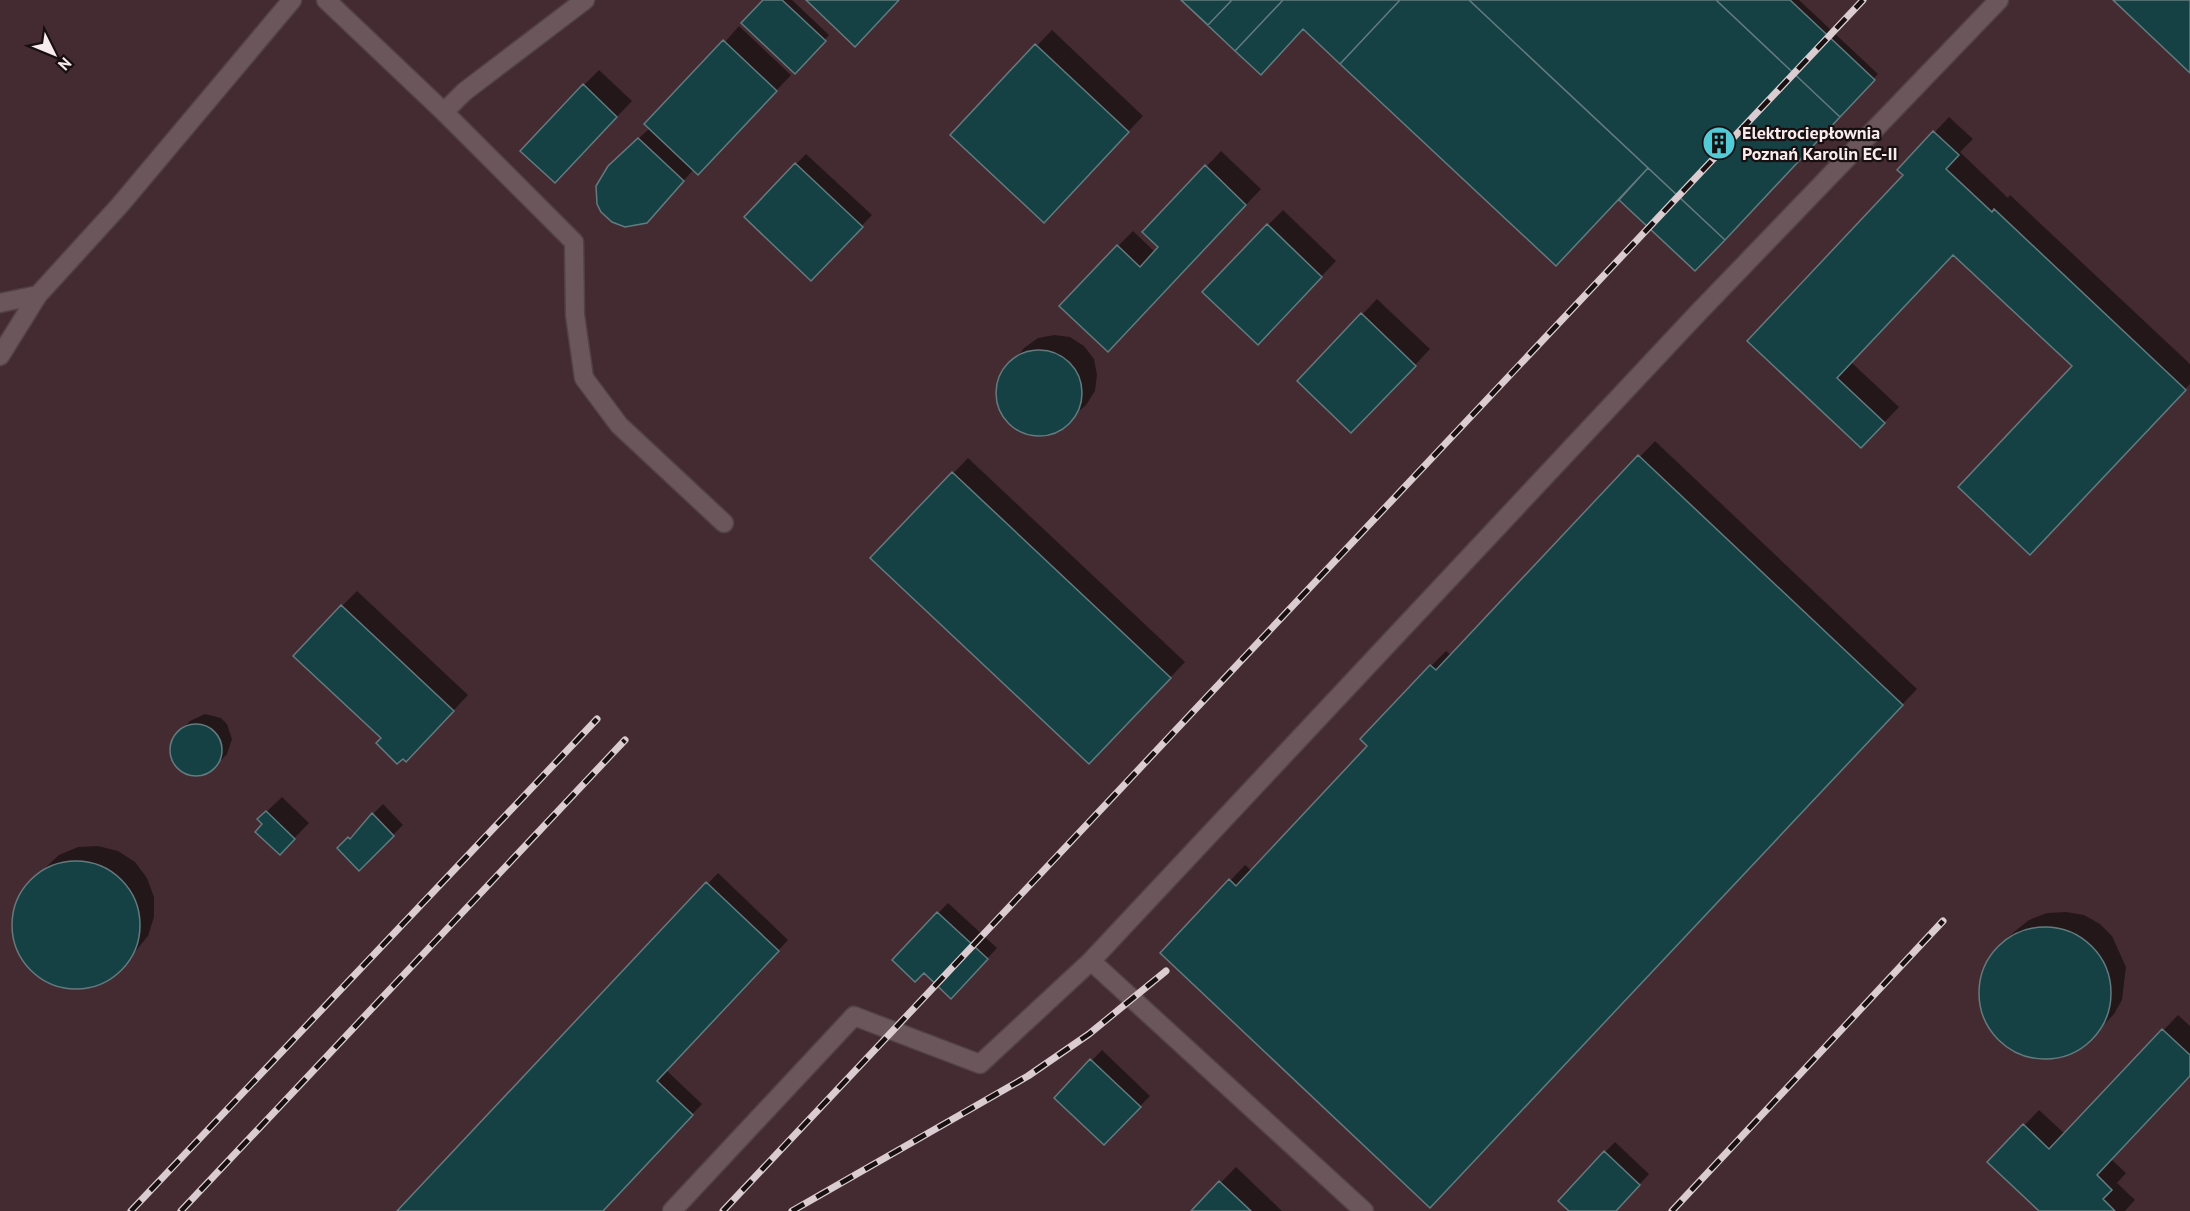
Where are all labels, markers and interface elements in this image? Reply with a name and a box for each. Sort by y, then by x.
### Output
north arrow [24,24,84,84]
text: N [54,54,76,75]
place label: Elektrociepłownia Poznań Karolin EC-II [1742,121,1898,165]
building icon: Elektrociepłownia Poznań Karolin EC-II [1701,125,1737,161]

